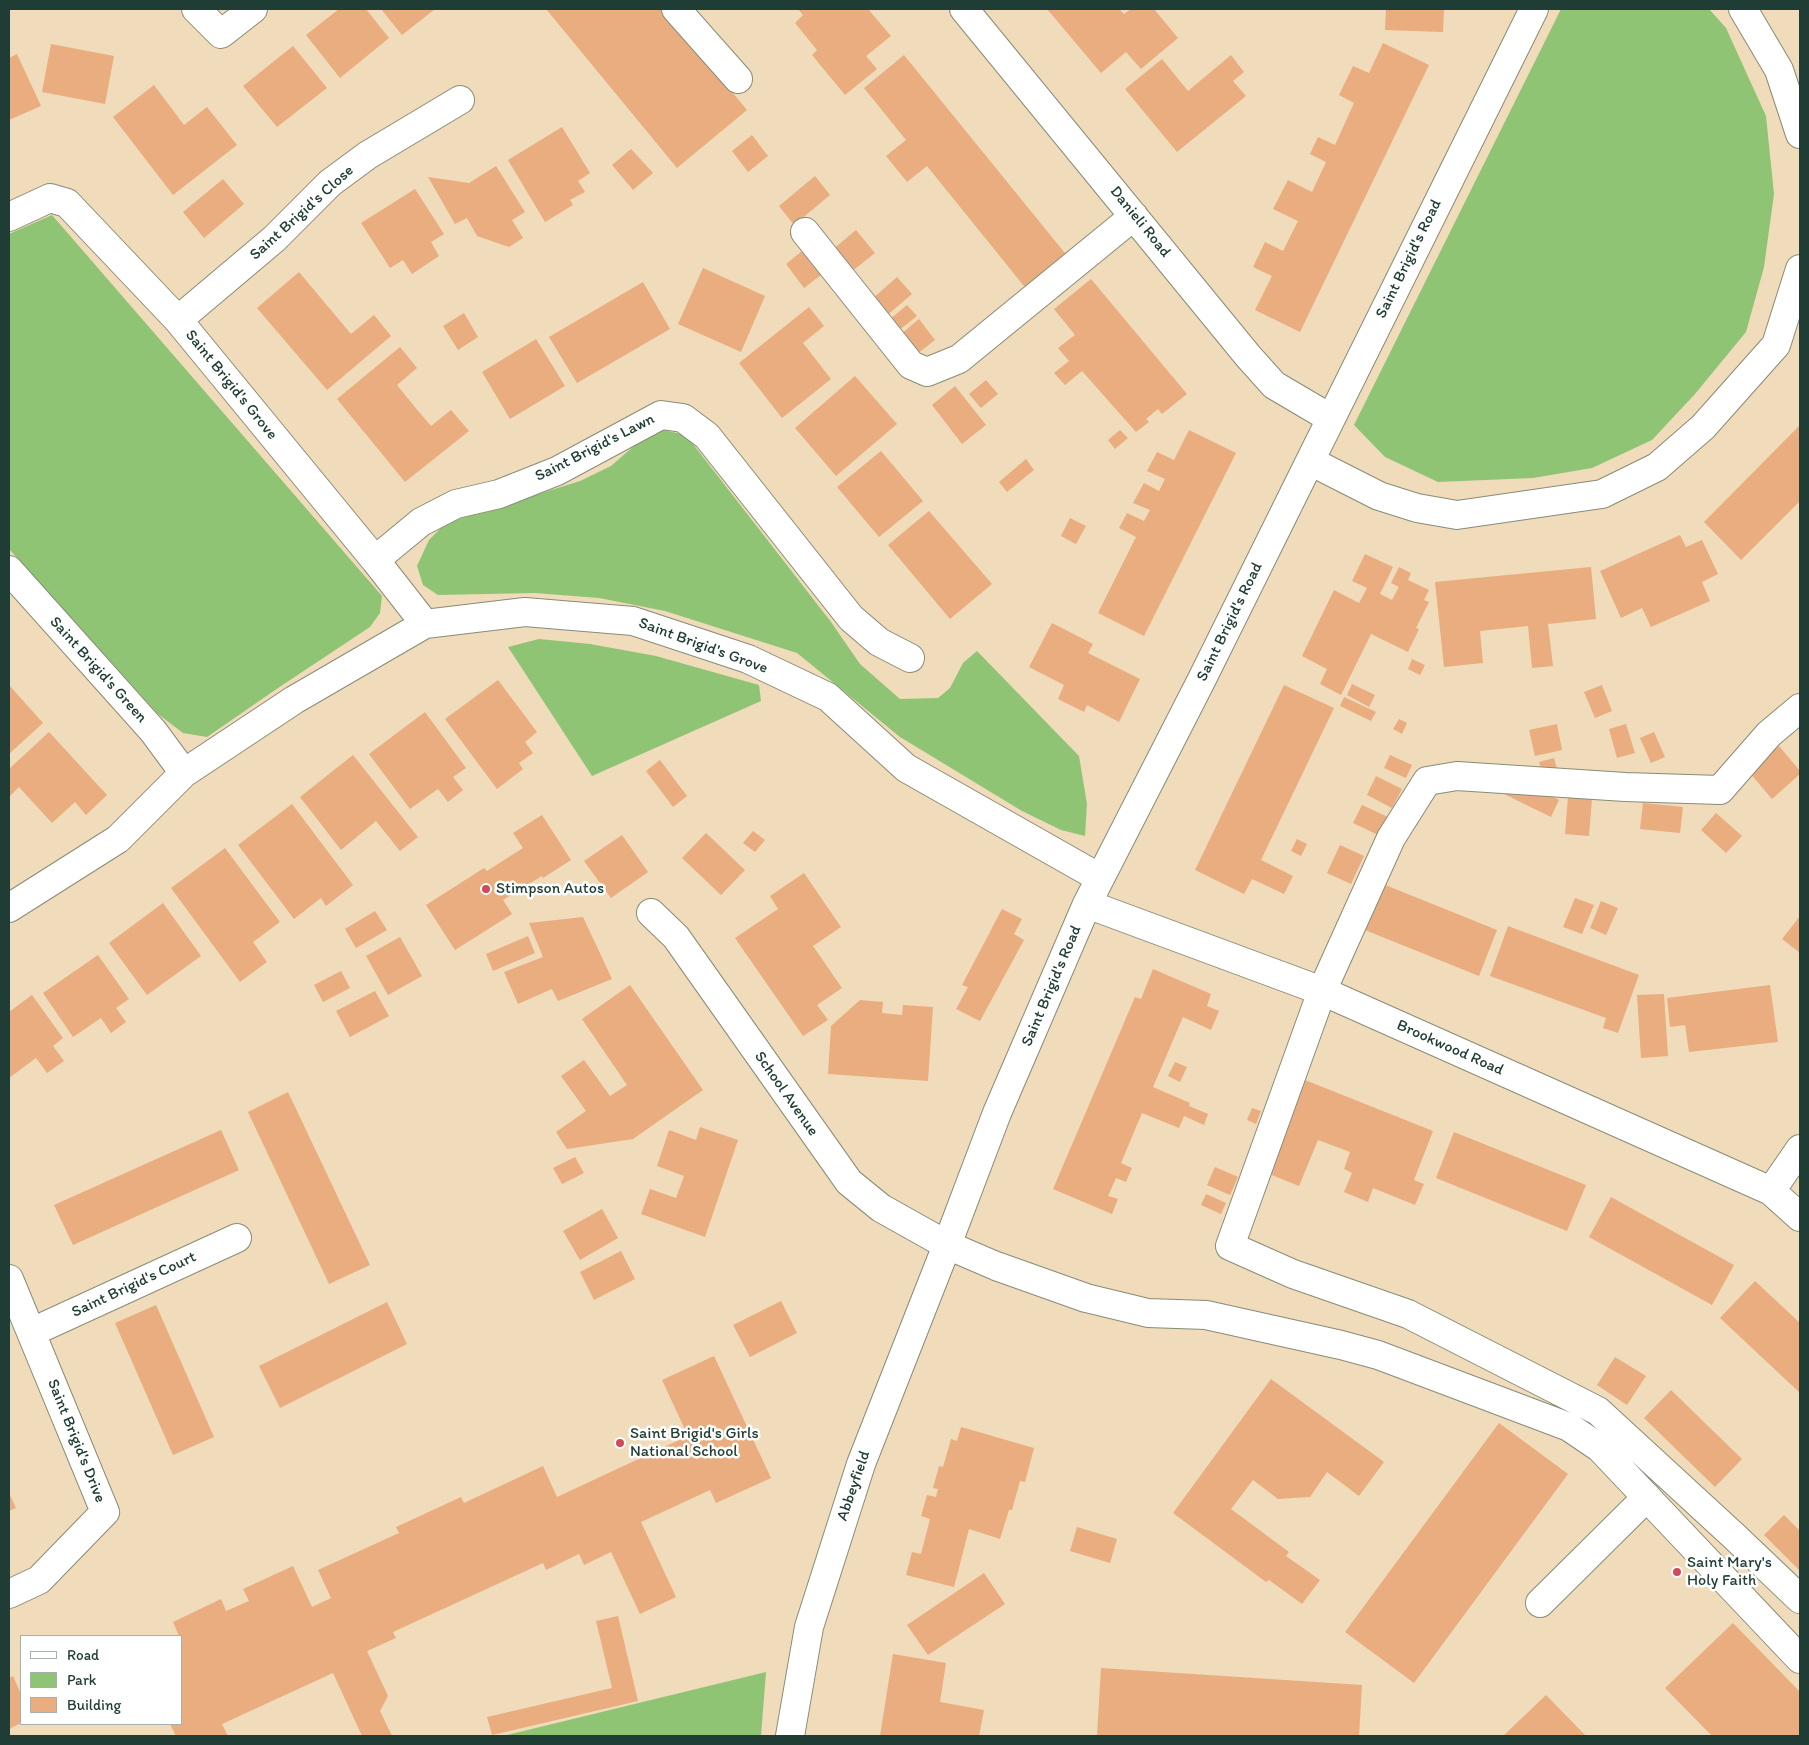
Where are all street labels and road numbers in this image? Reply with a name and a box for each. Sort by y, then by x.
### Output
street label: Saint Brigid's Close [246,161,358,265]
street label: Danieli Road [1105,182,1175,262]
street label: Saint Brigid's Road [1372,196,1446,322]
street label: Saint Brigid's Grove [181,326,281,444]
street label: Saint Brigid's Lawn [532,410,658,486]
street label: Saint Brigid's Road [1193,559,1267,685]
street label: Saint Brigid's Green [45,613,151,727]
street label: Saint Brigid's Grove [636,614,770,678]
street label: Saint Brigid's Road [1018,922,1086,1050]
street label: Brookwood Road [1393,1016,1507,1080]
street label: School Avenue [750,1048,822,1140]
street label: Saint Brigid's Court [69,1248,199,1322]
street label: Saint Brigid's Drive [42,1376,110,1506]
street label: Abbeyfield [833,1448,875,1524]

